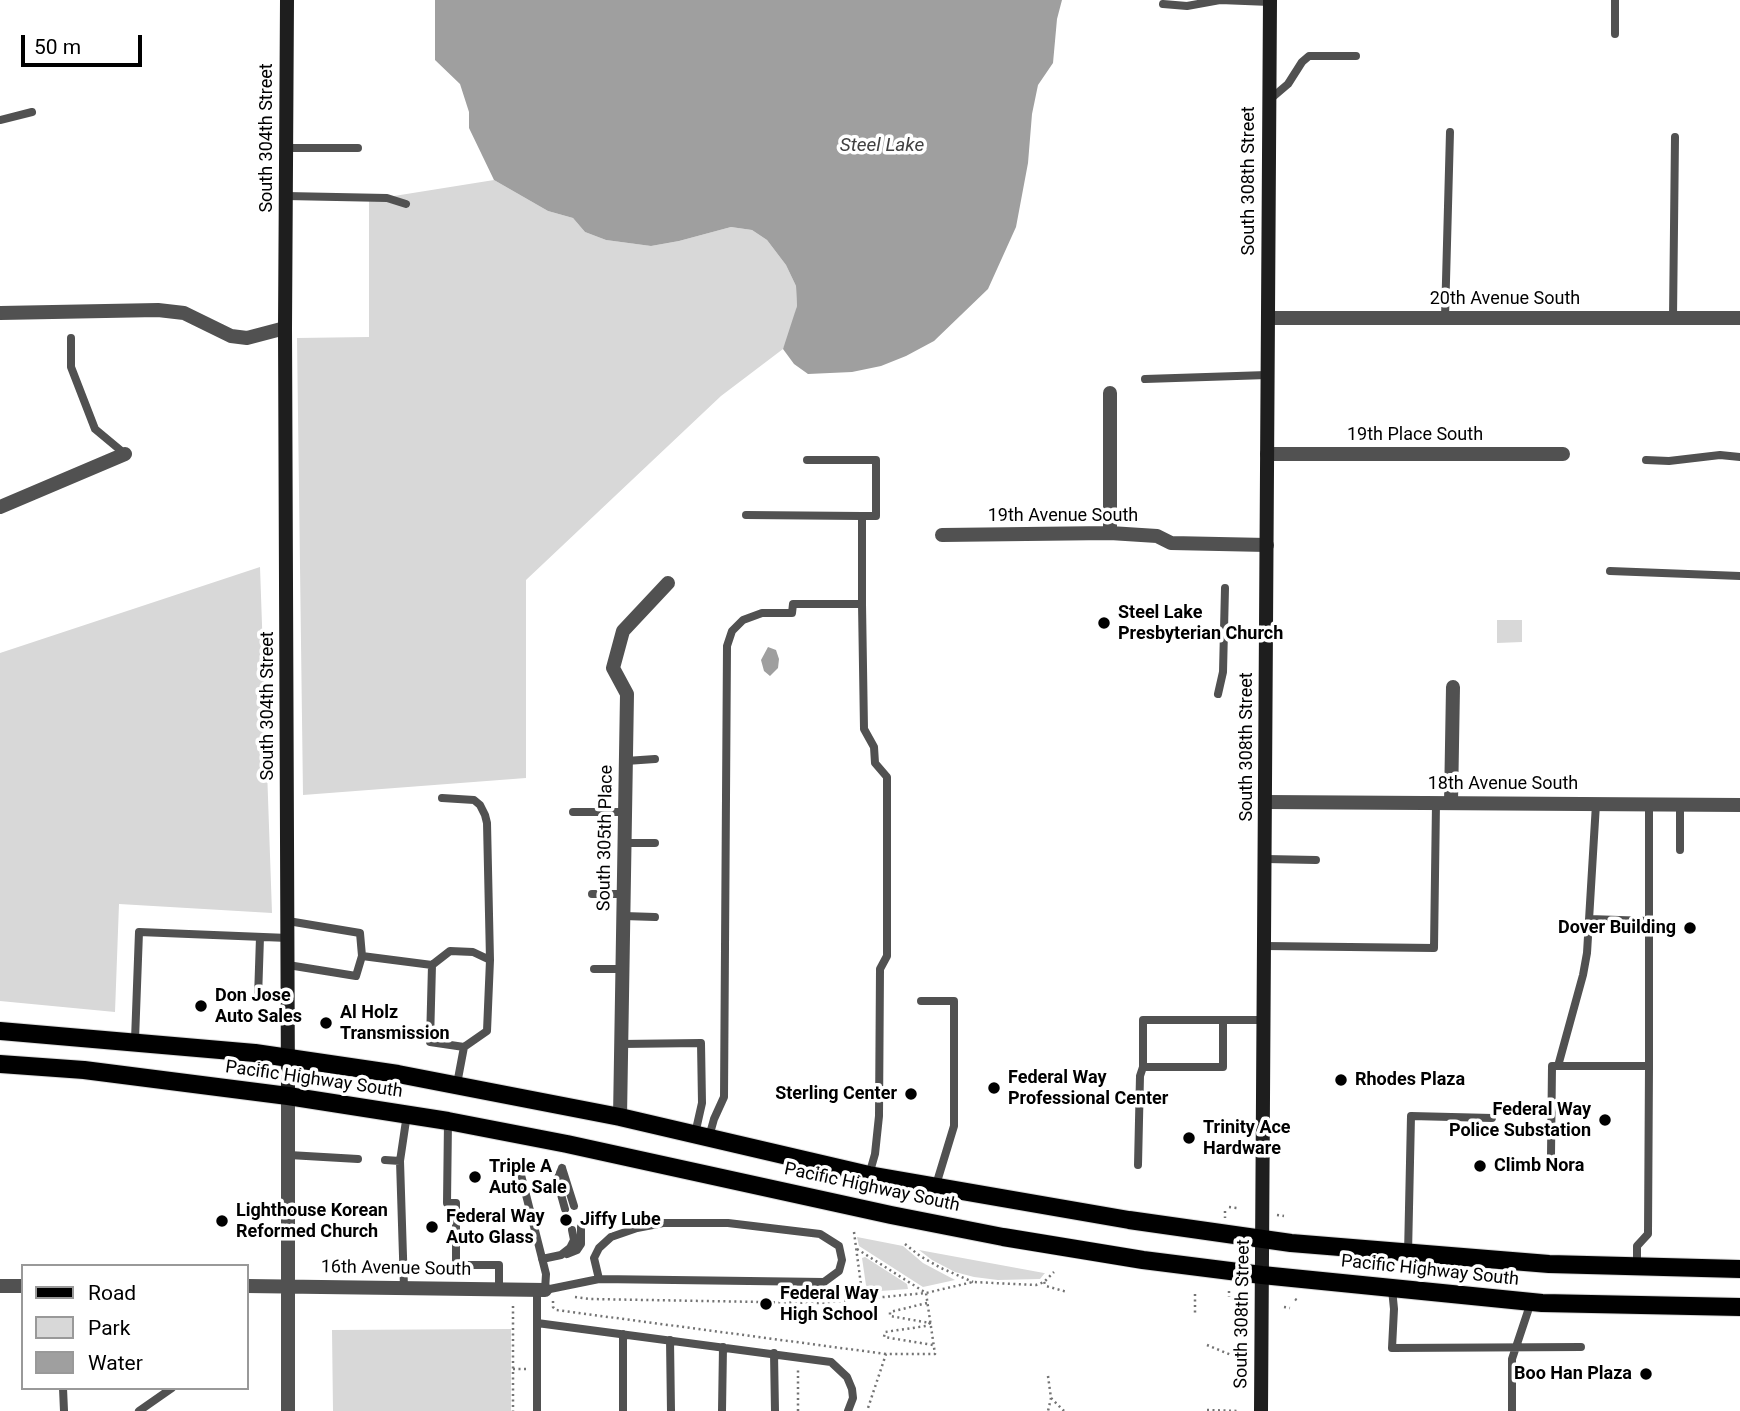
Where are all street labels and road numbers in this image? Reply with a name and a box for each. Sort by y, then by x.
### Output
street label: South 304th Street [256,63,278,213]
street label: South 308th Street [1238,106,1260,256]
street label: 20th Avenue South [1430,288,1580,310]
street label: 19th Place South [1347,424,1483,446]
street label: 19th Avenue South [988,505,1138,527]
street label: South 304th Street [257,631,279,781]
street label: South 308th Street [1236,672,1258,822]
street label: South 305th Place [594,765,618,911]
street label: 18th Avenue South [1428,773,1578,795]
street label: Pacific Highway South [224,1057,404,1103]
street label: Pacific Highway South [782,1159,962,1217]
street label: South 308th Street [1231,1239,1255,1389]
street label: Pacific Highway South [1340,1251,1520,1291]
street label: 16th Avenue South [321,1257,471,1281]

